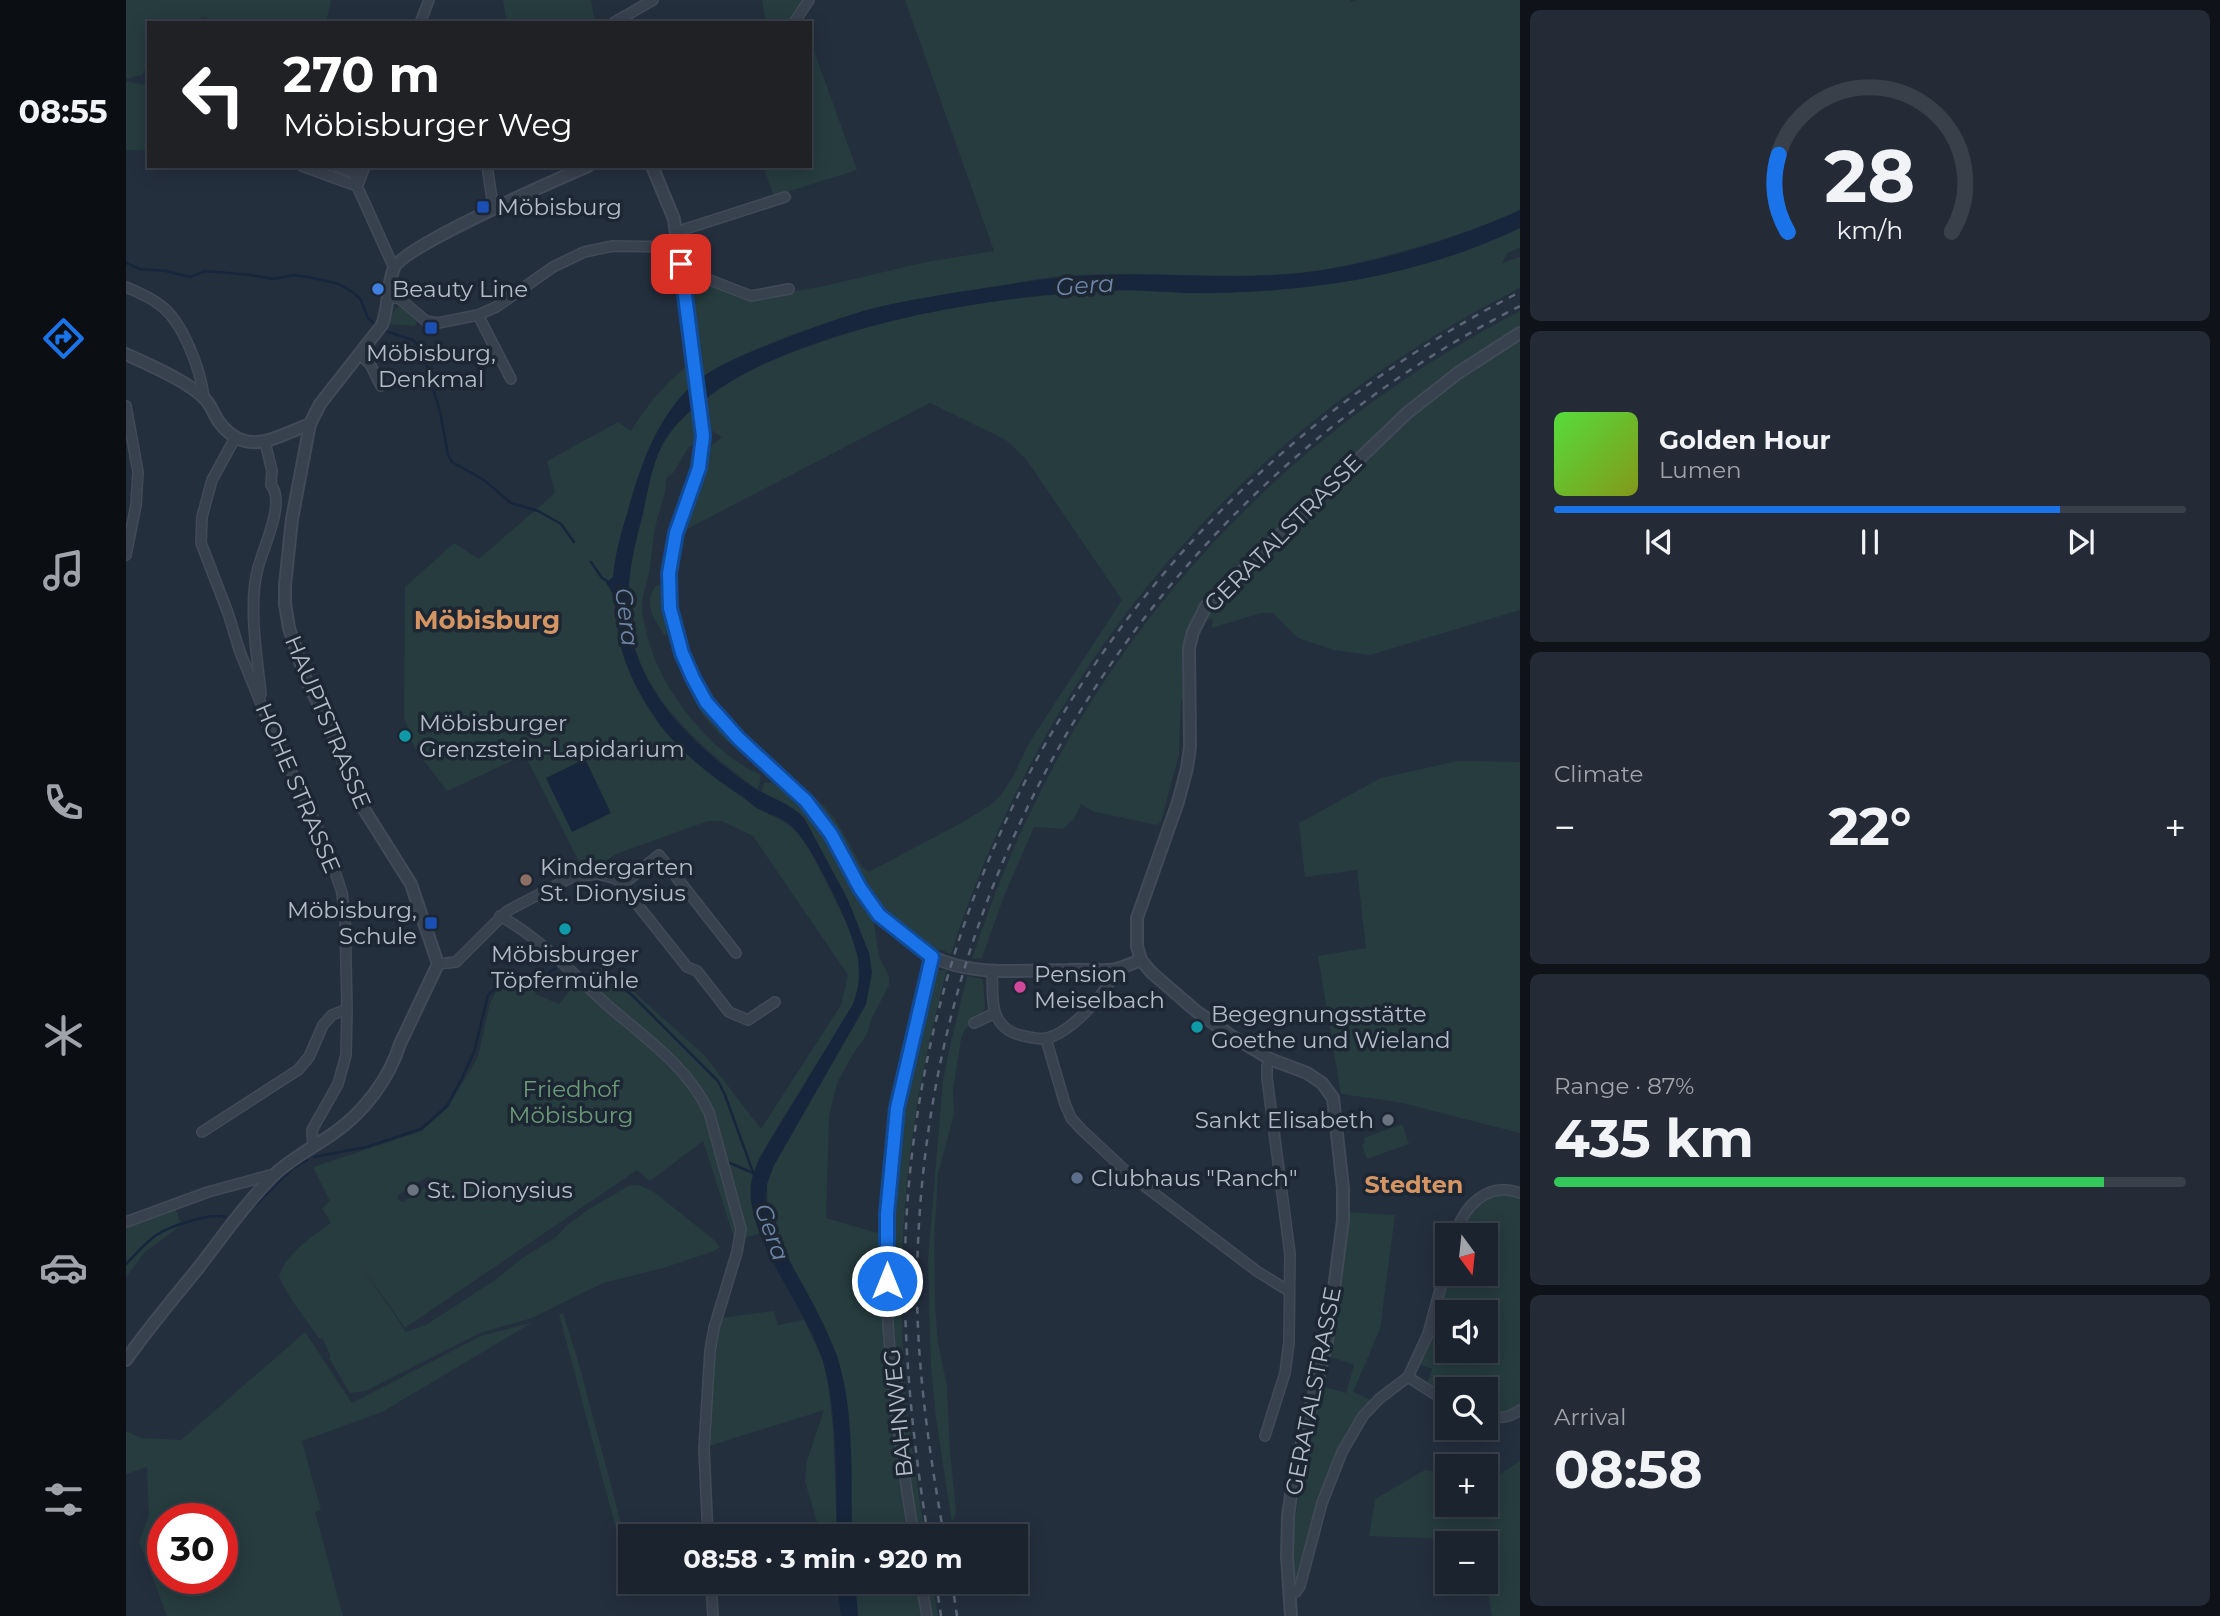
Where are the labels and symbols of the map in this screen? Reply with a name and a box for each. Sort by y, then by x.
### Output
place label: Möbisburg [497,193,622,221]
marker: Möbisburg [475,199,491,215]
pin [651,234,711,294]
water label: Gera [1055,268,1115,302]
place label: Beauty Line [392,275,528,303]
marker: Beauty Line [370,281,386,297]
marker: Möbisburg, Denkmal [423,320,439,336]
place label: Möbisburg, Denkmal [366,339,496,393]
street label: GERATALSTRASSE [1198,448,1368,618]
water label: Gera [609,586,645,648]
district label: Möbisburg [414,604,560,636]
street label: HAUPTSTRASSE [279,631,377,813]
street label: HOHE STRASSE [250,699,346,877]
place label: Möbisburger Grenzstein-Lapidarium [419,709,685,763]
marker: Möbisburger Grenzstein-Lapidarium [397,728,413,744]
place label: Kindergarten St. Dionysius [540,853,694,907]
marker: Kindergarten St. Dionysius [518,872,534,888]
place label: Möbisburg, Schule [287,896,417,950]
marker: Möbisburg, Schule [423,915,439,931]
marker: Möbisburger Töpfermühle [557,921,573,937]
place label: Möbisburger Töpfermühle [491,940,639,994]
place label: Pension Meiselbach [1034,960,1165,1014]
marker: Pension Meiselbach [1012,979,1028,995]
place label: Begegnungsstätte Goethe und Wieland [1211,1000,1451,1054]
marker: Begegnungsstätte Goethe und Wieland [1189,1019,1205,1035]
park label: Friedhof Möbisburg [508,1075,634,1129]
place label: Sankt Elisabeth [1195,1106,1374,1134]
marker: Sankt Elisabeth [1380,1112,1396,1128]
place label: Clubhaus "Ranch" [1091,1164,1297,1192]
marker: Clubhaus "Ranch" [1069,1170,1085,1186]
district label: Stedten [1365,1170,1463,1199]
place label: St. Dionysius [427,1176,573,1204]
marker: St. Dionysius [405,1182,421,1198]
water label: Gera [748,1199,796,1265]
north arrow [1435,1223,1498,1286]
position arrow [850,1244,924,1318]
street label: GERATALSTRASSE [1279,1284,1347,1498]
street label: BAHNWEG [877,1347,919,1479]
speed limit sign: 30 [147,1503,238,1594]

